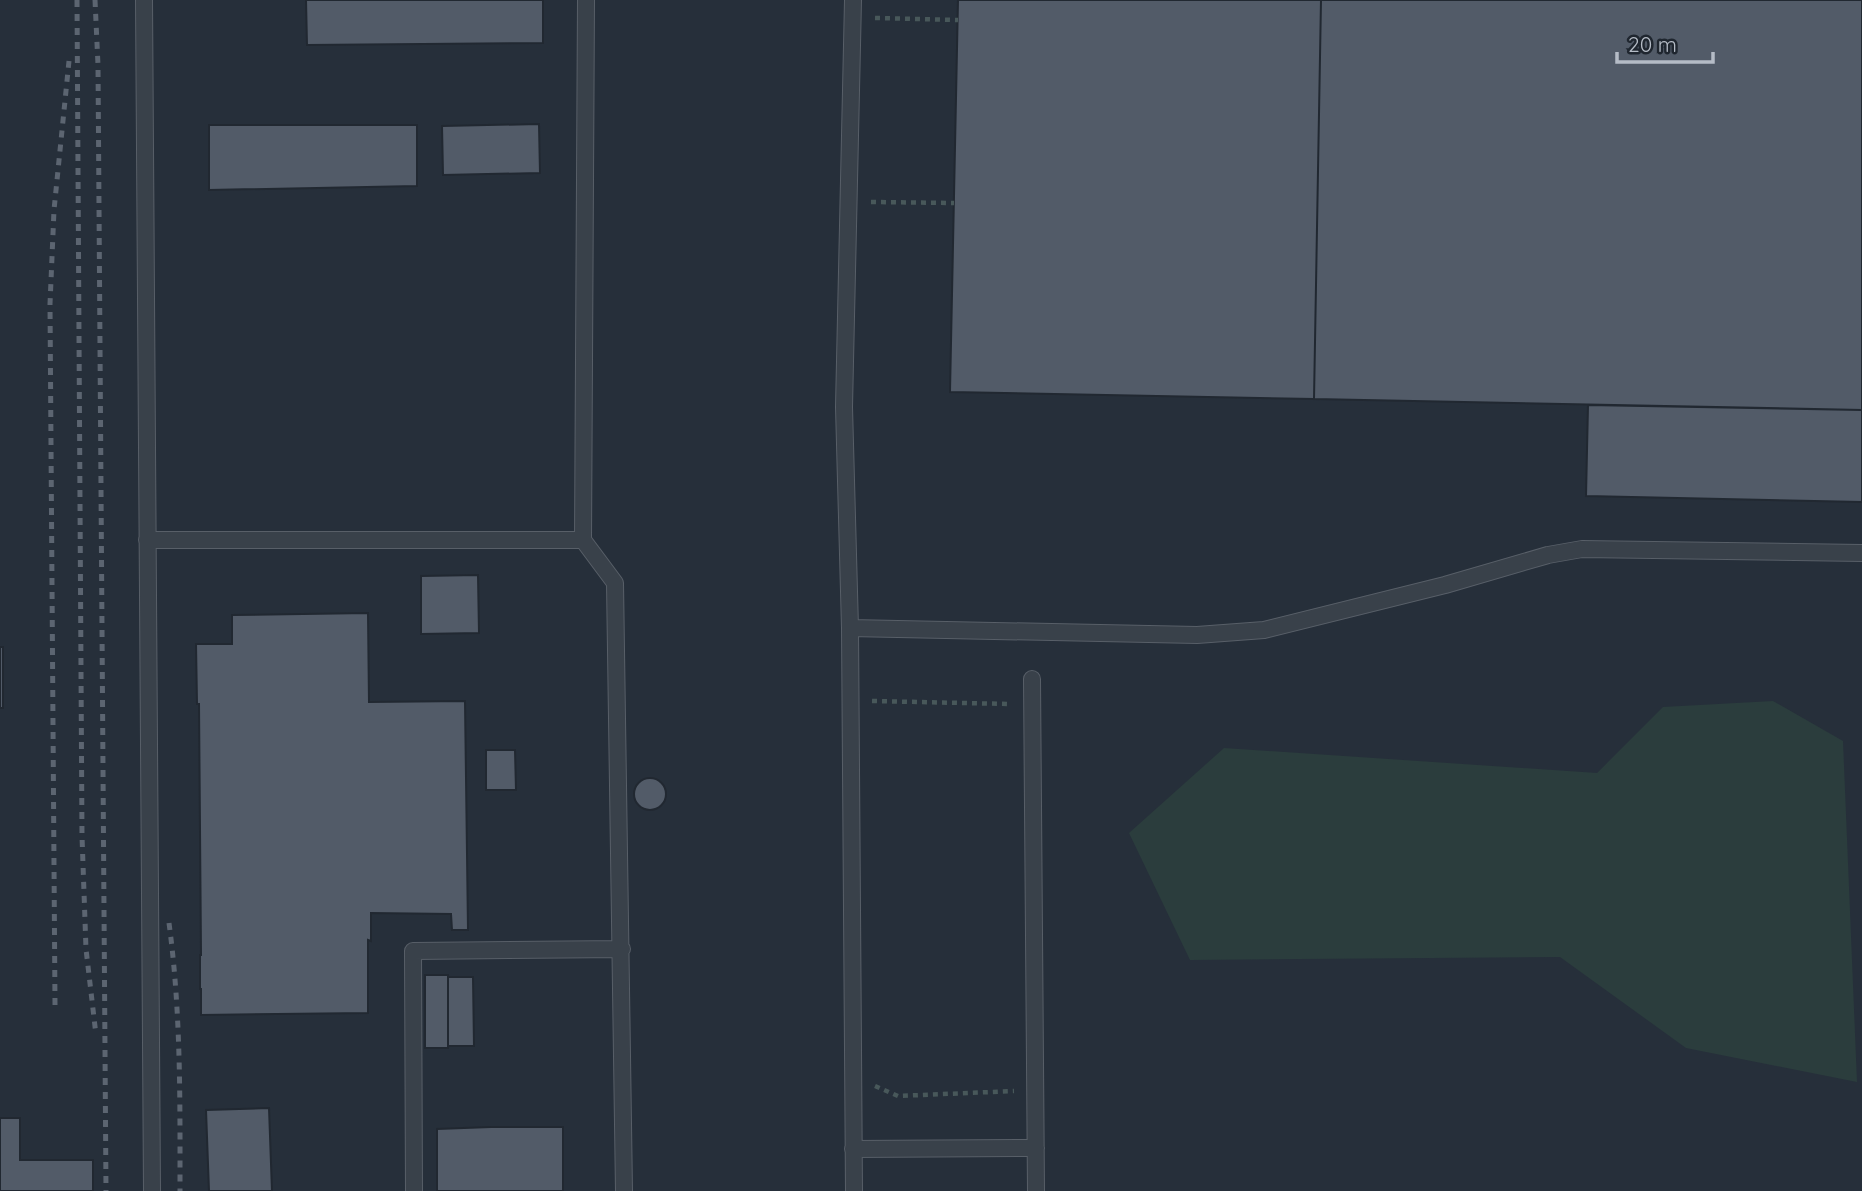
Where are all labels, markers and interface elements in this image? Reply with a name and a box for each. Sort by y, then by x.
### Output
scale bar [1617,21,1713,65]
text: 20 m [1628,31,1677,57]

